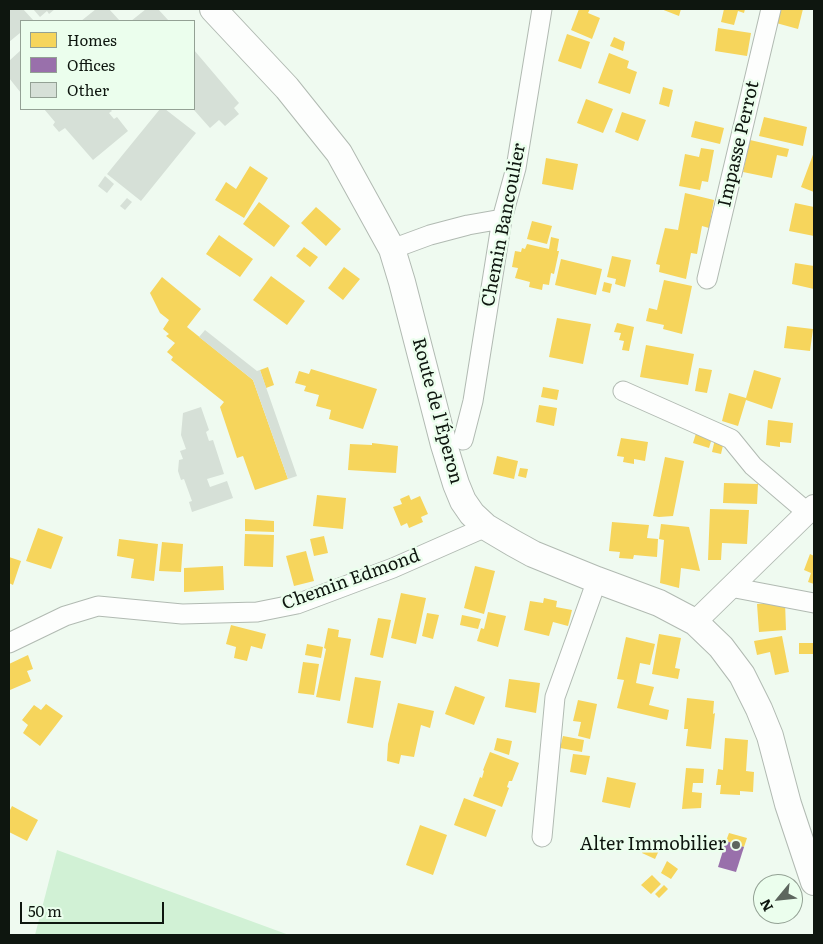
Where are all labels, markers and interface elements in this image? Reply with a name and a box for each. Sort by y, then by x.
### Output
legend [20,20,195,110]
text: Homes [67,28,117,51]
text: Offices [67,53,115,76]
text: Other [67,78,109,101]
street label: Impasse Perrot [714,79,764,209]
street label: Chemin Bancoulier [478,141,530,309]
street label: Route de l'Éperon [407,336,467,486]
street label: Chemin Edmond [279,545,423,615]
place label: Alter Immobilier [580,834,726,856]
marker: Alter Immobilier [730,839,742,851]
north arrow [753,874,803,924]
scale bar [22,892,166,924]
text: N [754,896,777,915]
text: 50 m [28,899,62,922]

